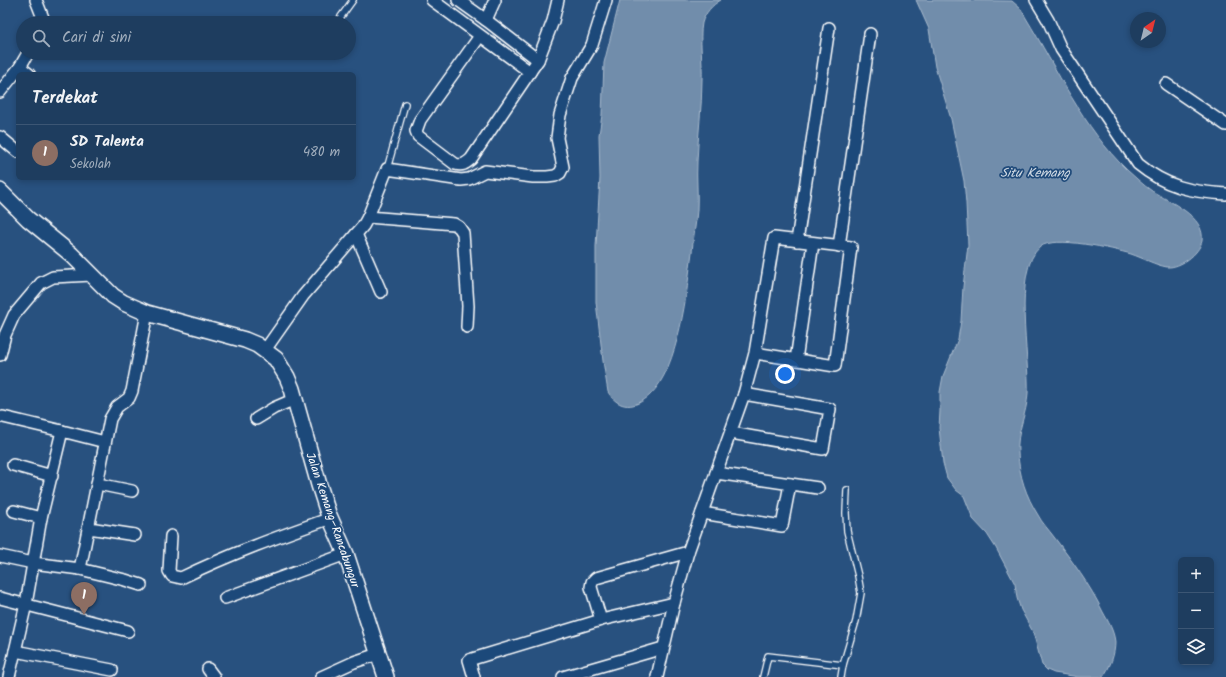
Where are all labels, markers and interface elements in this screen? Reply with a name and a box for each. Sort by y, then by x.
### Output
north arrow [1130,12,1166,48]
search box [16,16,356,60]
text: Cari di sini [62,26,131,50]
icon: search [30,27,52,49]
text: Terdekat [32,85,98,112]
text: SD Talenta [70,130,144,154]
text: 1 [43,142,47,163]
text: 480 m [303,142,340,163]
text: Sekolah [70,154,111,175]
water label: Situ Kemang [1000,163,1071,184]
your location [775,364,795,384]
street label: Jalan Kemang–Rancabungur [300,450,365,591]
map controls [1178,557,1214,665]
button: + [1178,557,1214,593]
pin: 1 [71,582,97,615]
button: − [1178,593,1214,629]
button: layers [1178,629,1214,665]

